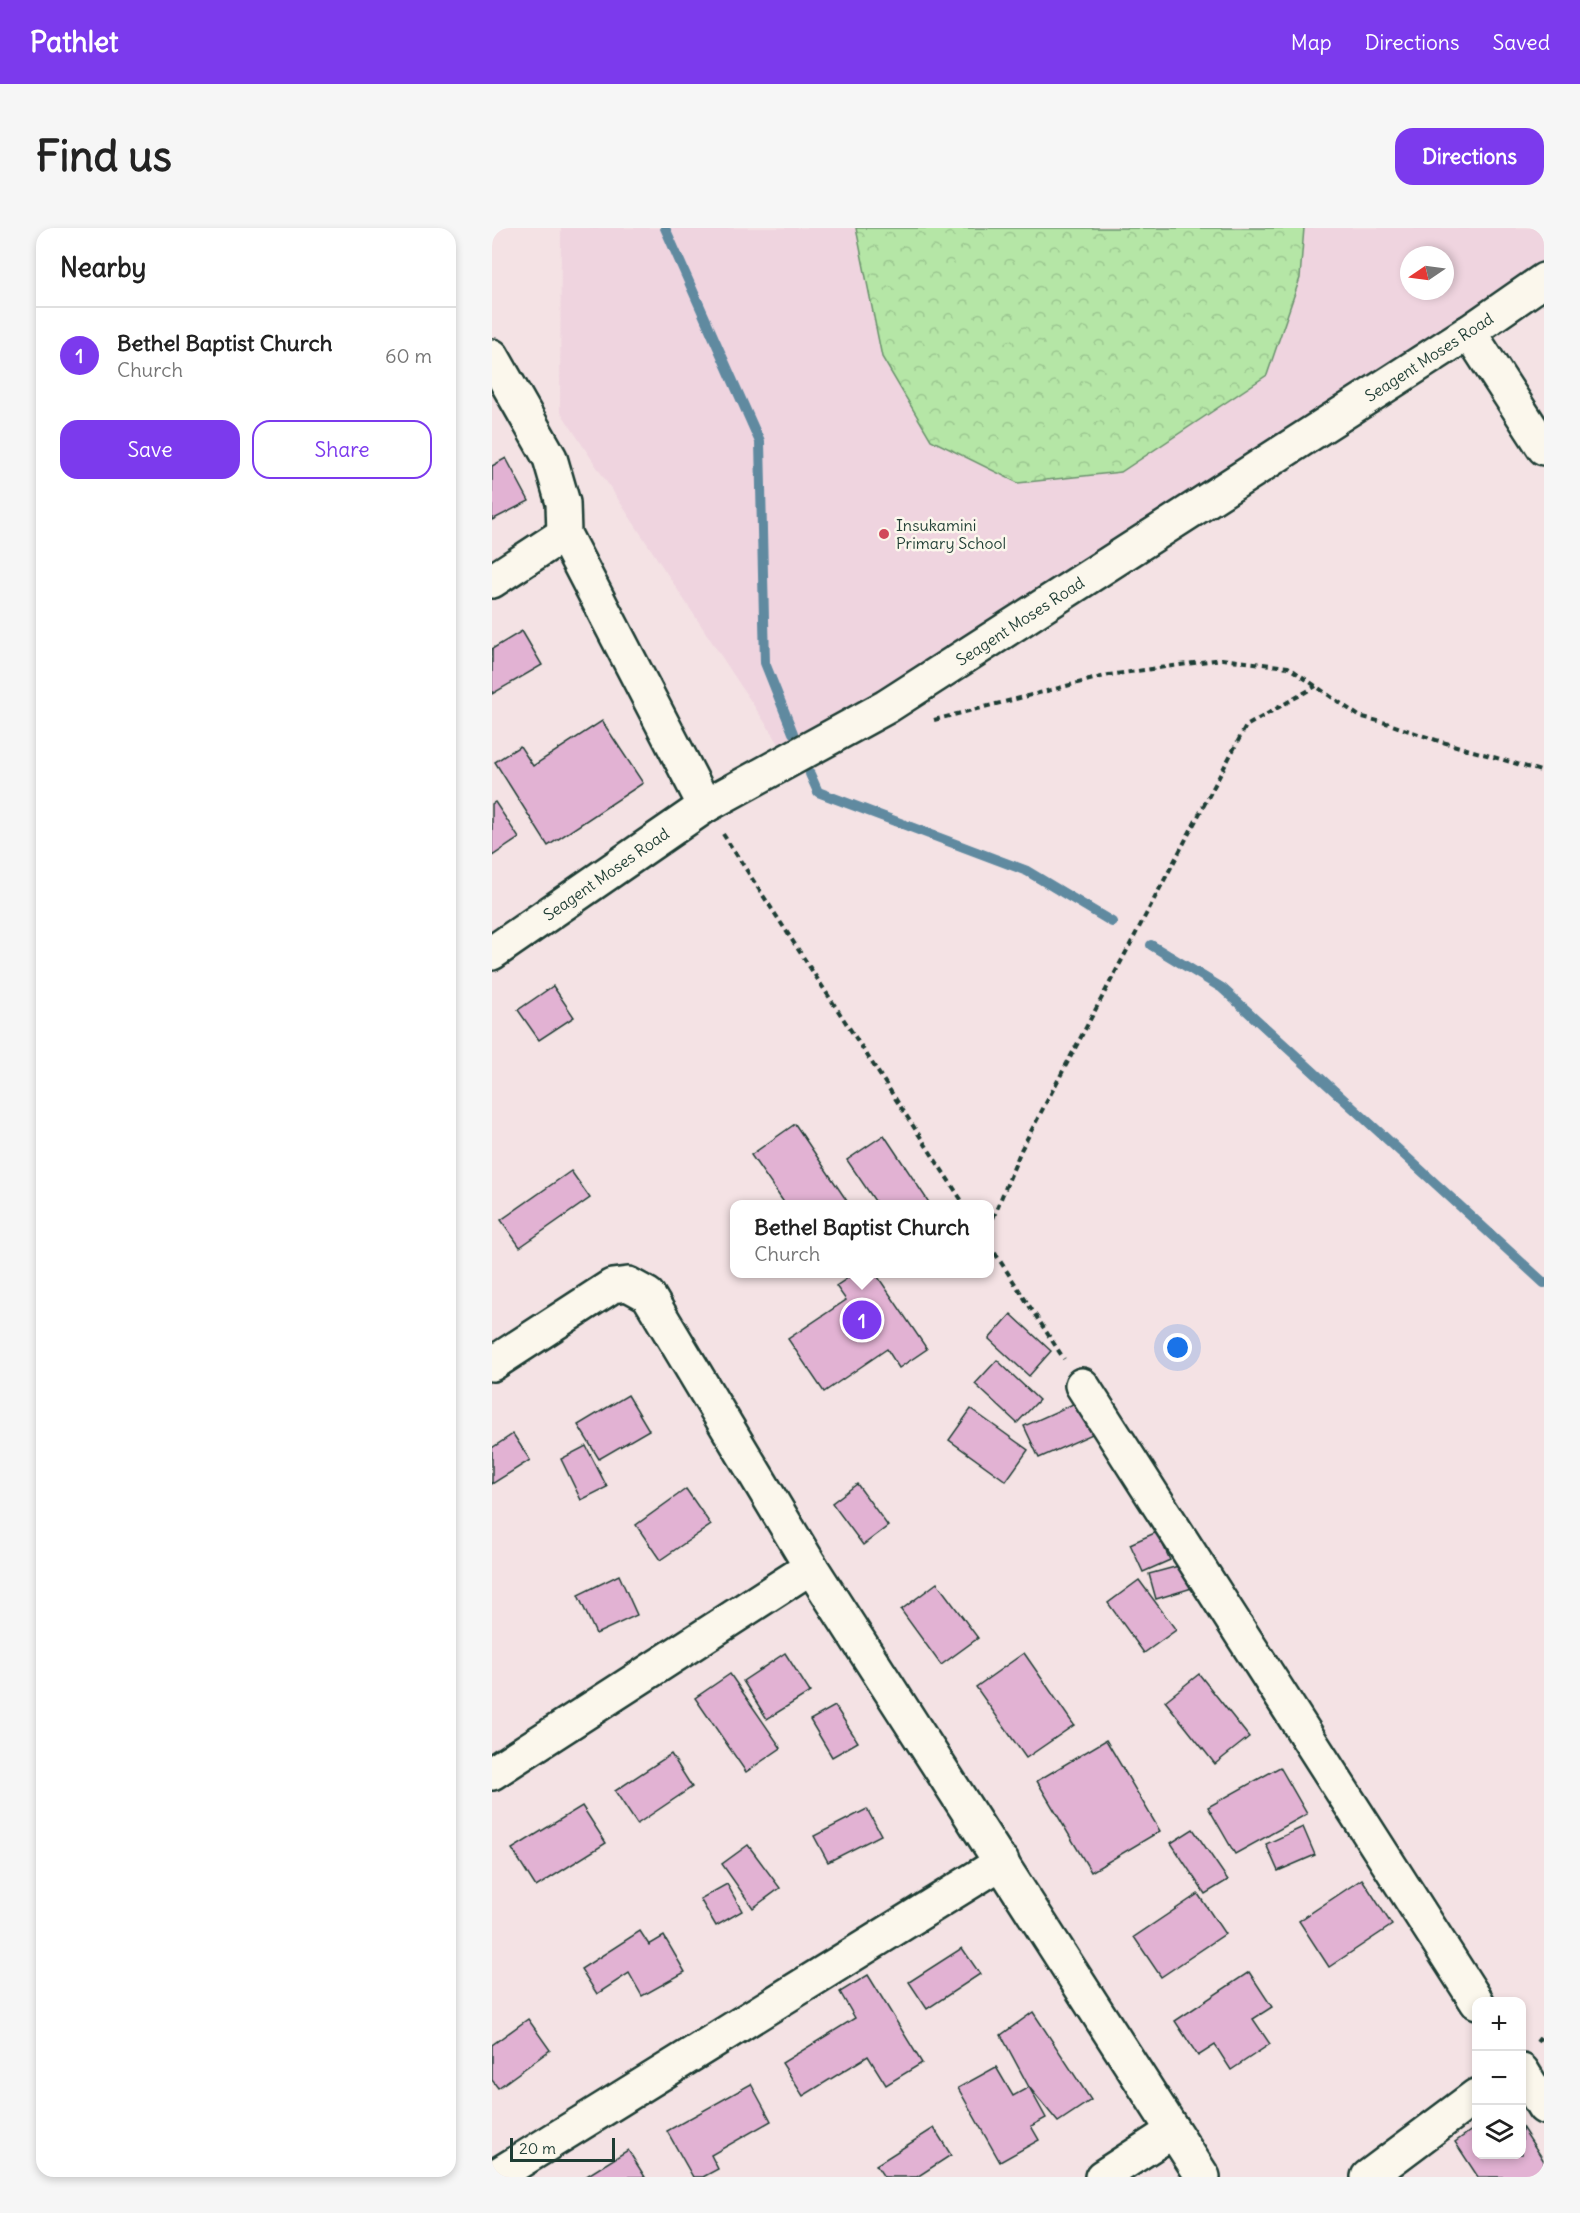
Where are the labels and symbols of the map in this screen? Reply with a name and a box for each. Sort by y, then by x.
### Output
north arrow [1400,246,1454,300]
street label: Seagent Moses Road [1361,308,1497,406]
place label: Insukamini Primary School [896,515,1006,553]
marker: Insukamini Primary School [877,527,891,541]
street label: Seagent Moses Road [952,572,1088,670]
street label: Seagent Moses Road [539,823,673,925]
pin: 1 [842,1298,881,1342]
your location [1163,1333,1192,1362]
scale bar [510,2135,615,2162]

